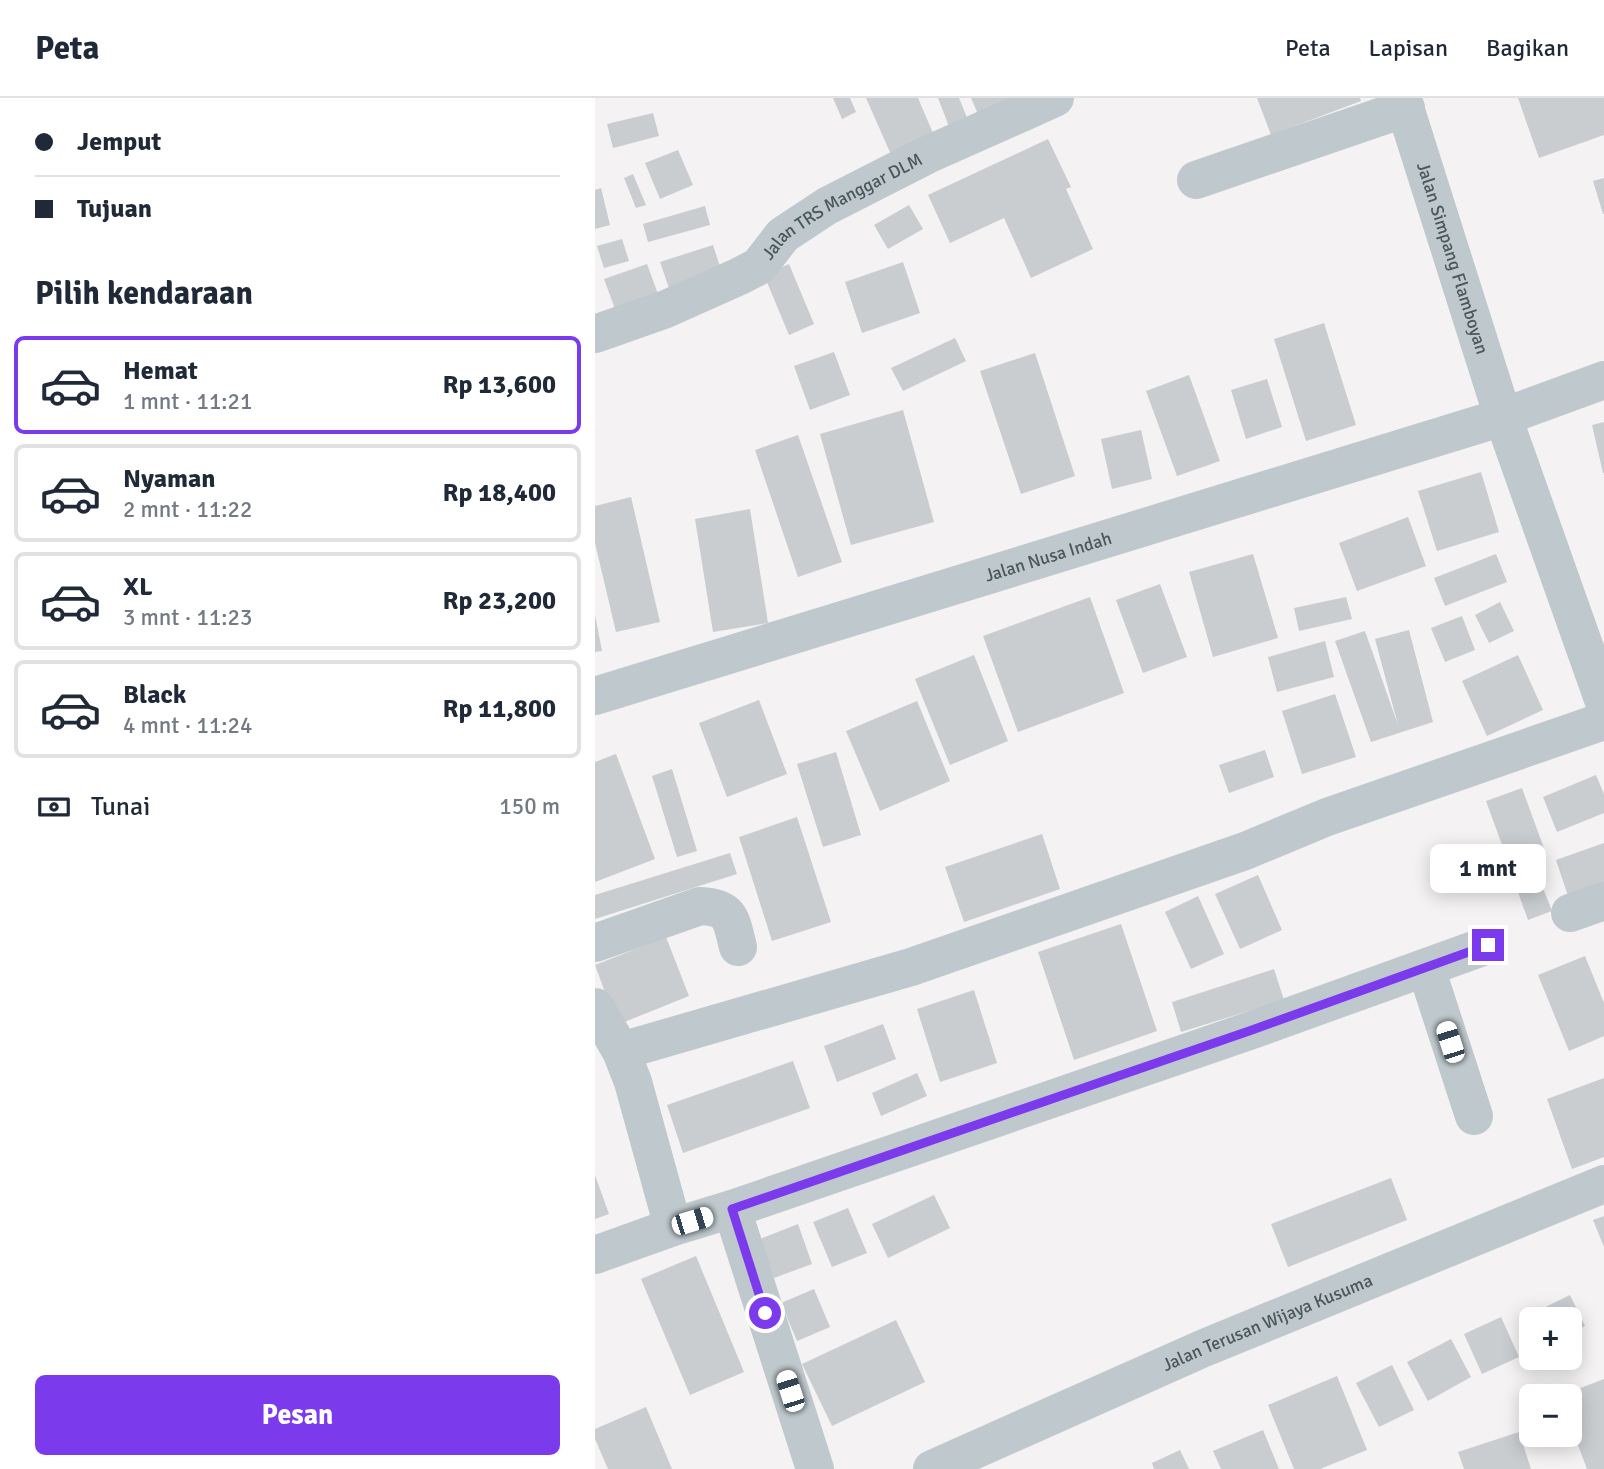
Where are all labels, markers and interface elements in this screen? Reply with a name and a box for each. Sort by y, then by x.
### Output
text: Peta [35,28,99,69]
text: Peta [1285,33,1331,63]
text: Lapisan [1369,33,1448,63]
text: Bagikan [1486,33,1569,63]
text: Jemput [77,126,161,158]
street label: Jalan TRS Manggar DLM [757,148,926,264]
street label: Jalan Simpang Flamboyan [1412,159,1493,357]
text: Tujuan [77,193,152,225]
text: Pilih kendaraan [35,274,253,313]
icon: car [39,354,102,417]
text: Hemat [123,355,198,387]
text: Rp 13,600 [442,369,556,401]
text: 1 mnt · 11:21 [123,387,252,416]
icon: car [39,462,102,525]
text: Nyaman [123,463,216,495]
text: Rp 18,400 [442,477,556,509]
text: 2 mnt · 11:22 [123,495,252,524]
street label: Jalan Nusa Indah [982,527,1114,587]
icon: car [39,570,102,633]
text: XL [123,571,153,603]
text: Rp 23,200 [442,585,556,617]
text: 3 mnt · 11:23 [123,603,252,632]
icon: car [39,678,102,741]
text: Black [123,679,186,711]
text: Rp 11,800 [442,693,556,725]
text: 4 mnt · 11:24 [123,711,252,740]
icon: cash [35,788,73,826]
text: Tunai [91,791,150,823]
text: 150 m [499,792,560,821]
callout: 1 mnt [1430,844,1546,892]
text: 1 mnt [1459,854,1517,883]
route end [1472,929,1504,961]
car [1434,1019,1467,1065]
car [669,1205,716,1237]
street label: Jalan Terusan Wijaya Kusuma [1159,1269,1376,1376]
route start [749,1297,781,1329]
map controls [1519,1307,1582,1447]
button: + [1519,1307,1582,1370]
car [774,1368,807,1414]
button: Pesan [35,1375,560,1455]
button: − [1519,1384,1582,1447]

